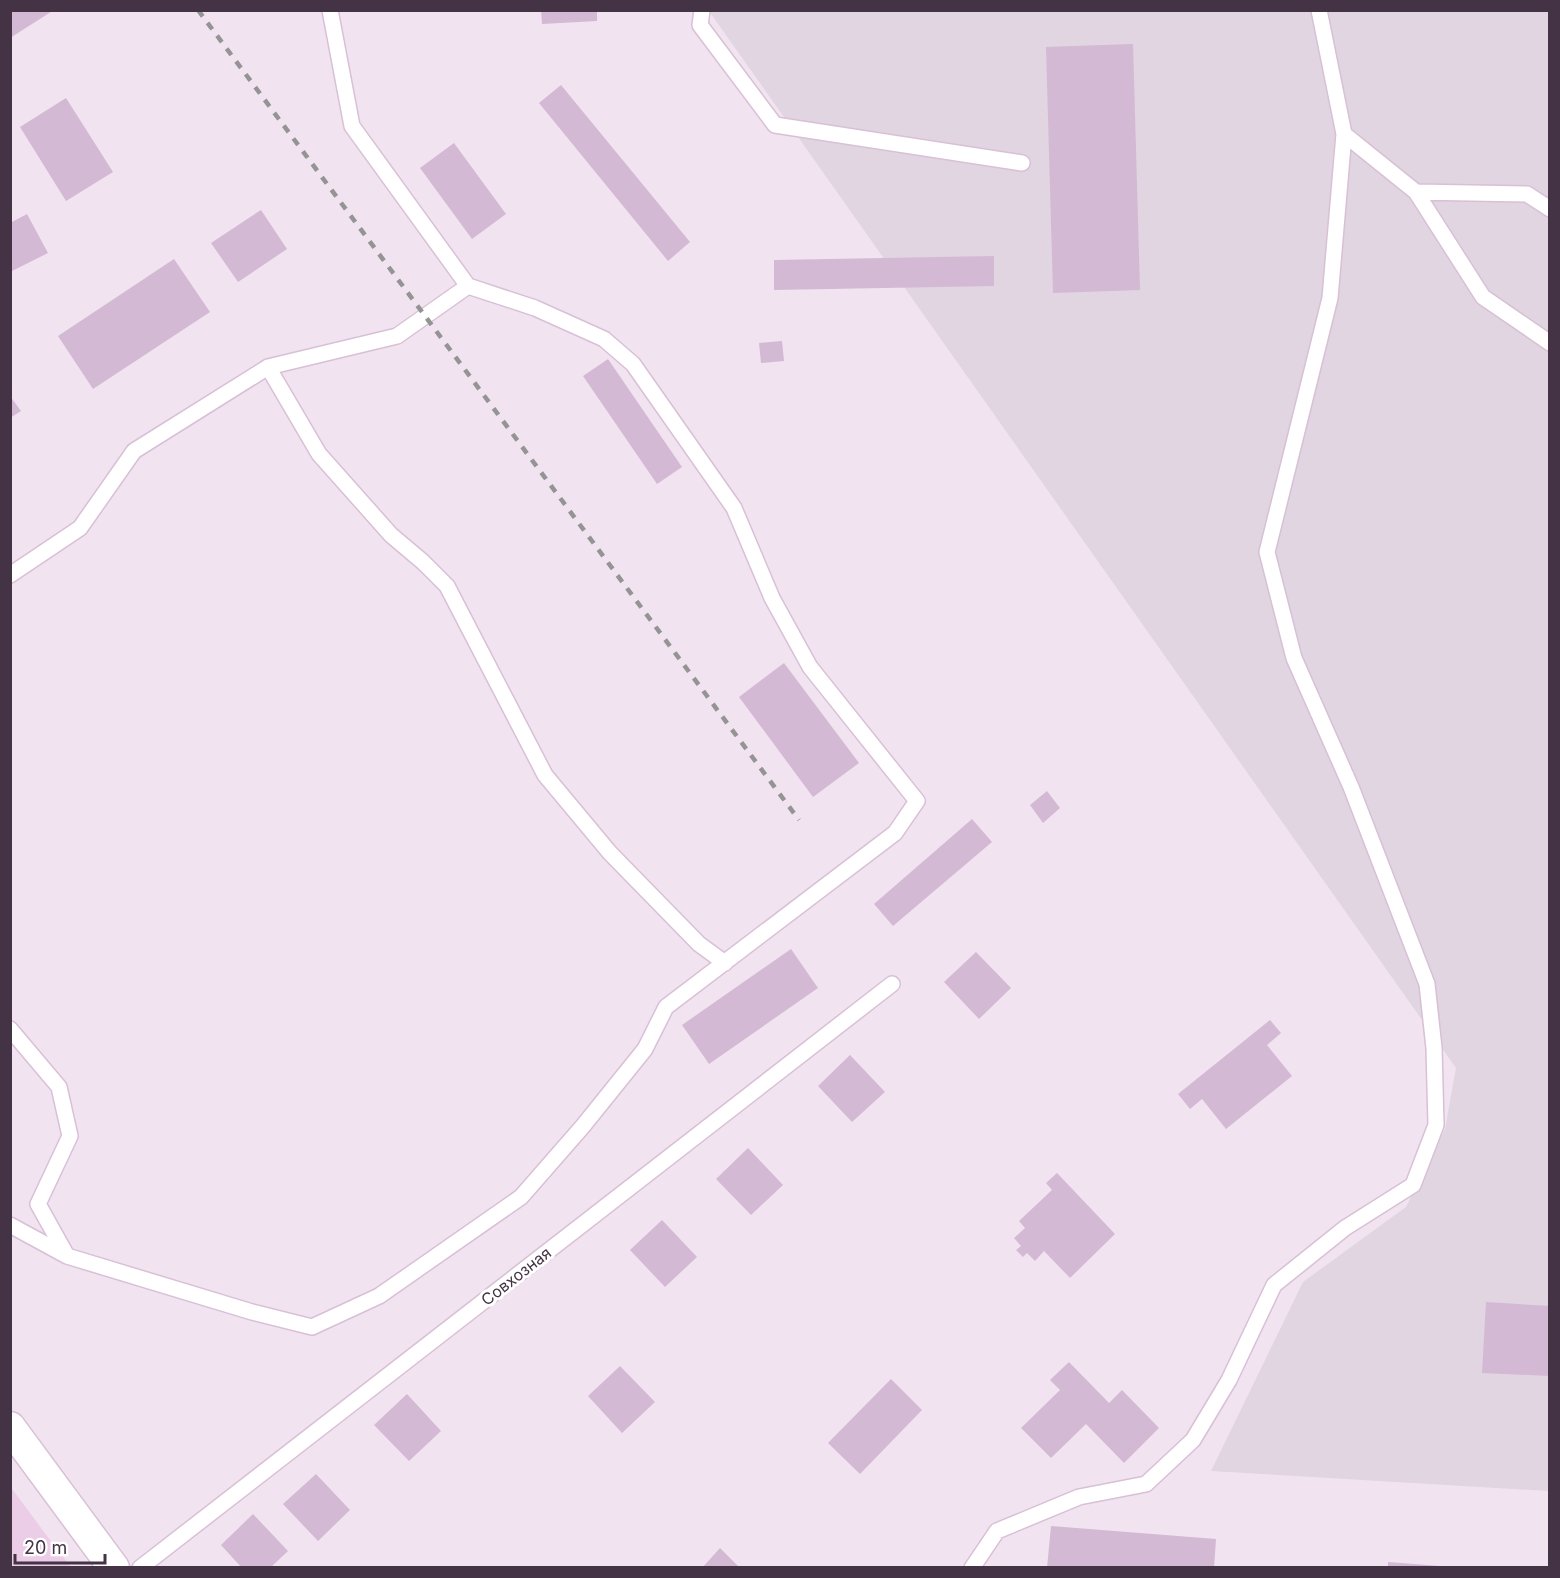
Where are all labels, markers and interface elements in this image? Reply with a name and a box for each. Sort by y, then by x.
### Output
street label: Совхозная [477,1242,555,1310]
scale bar [15,1527,105,1565]
text: 20 m [24,1537,67,1558]

